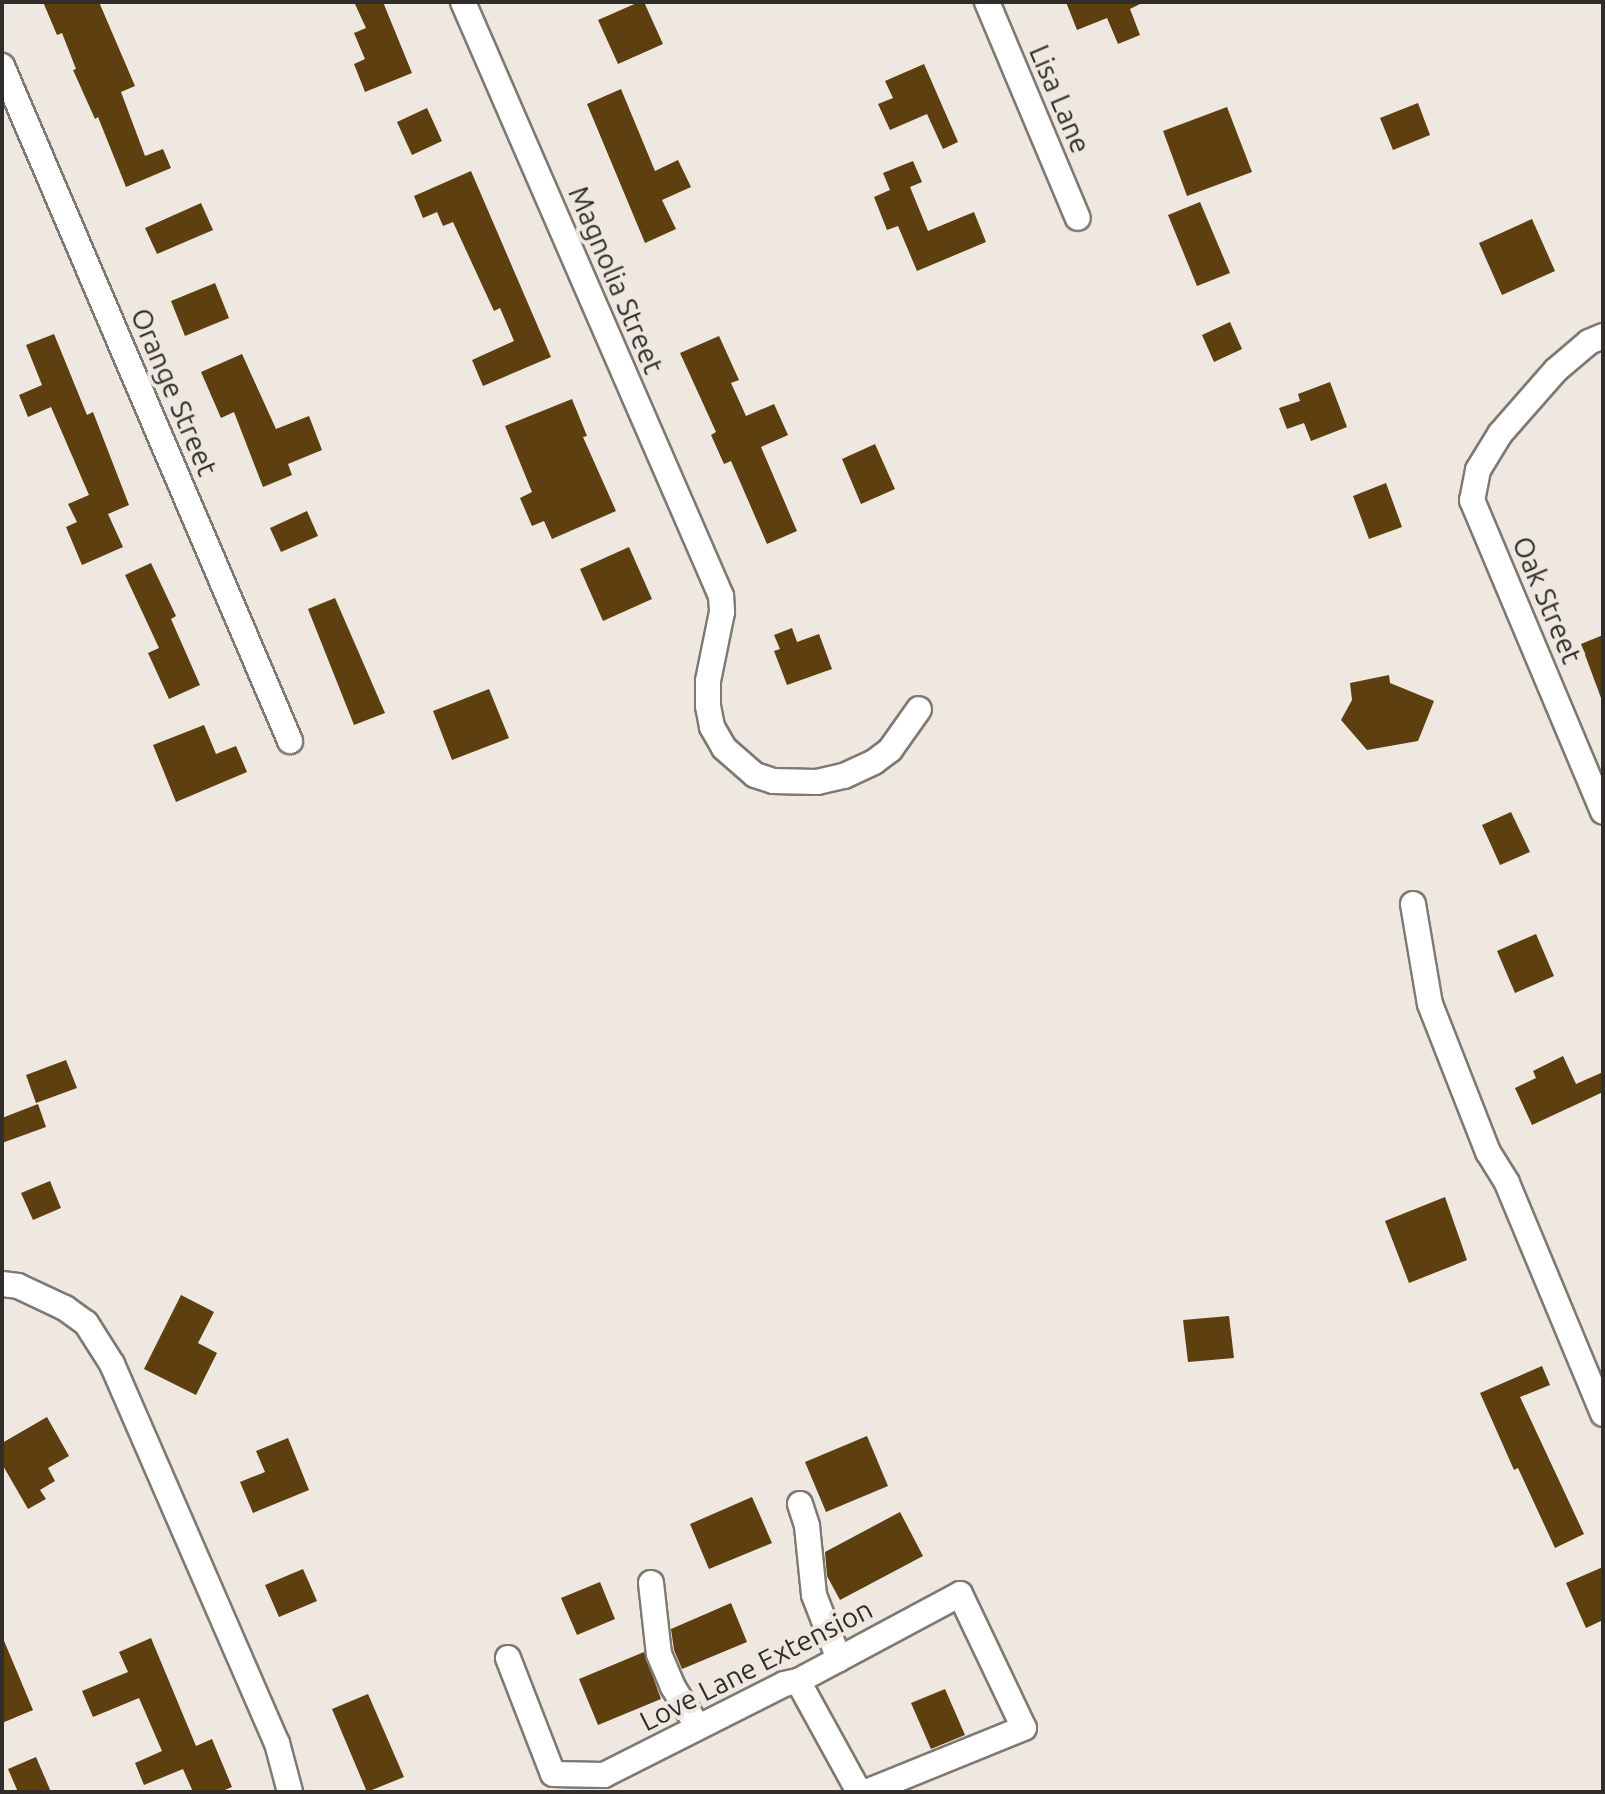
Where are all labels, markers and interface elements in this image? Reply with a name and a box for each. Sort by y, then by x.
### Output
street label: Lisa Lane [1022,40,1098,158]
street label: Magnolia Street [561,181,671,379]
street label: Orange Street [124,303,224,481]
street label: Oak Street [1505,531,1589,669]
street label: Love Lane Extension [634,1592,878,1738]

